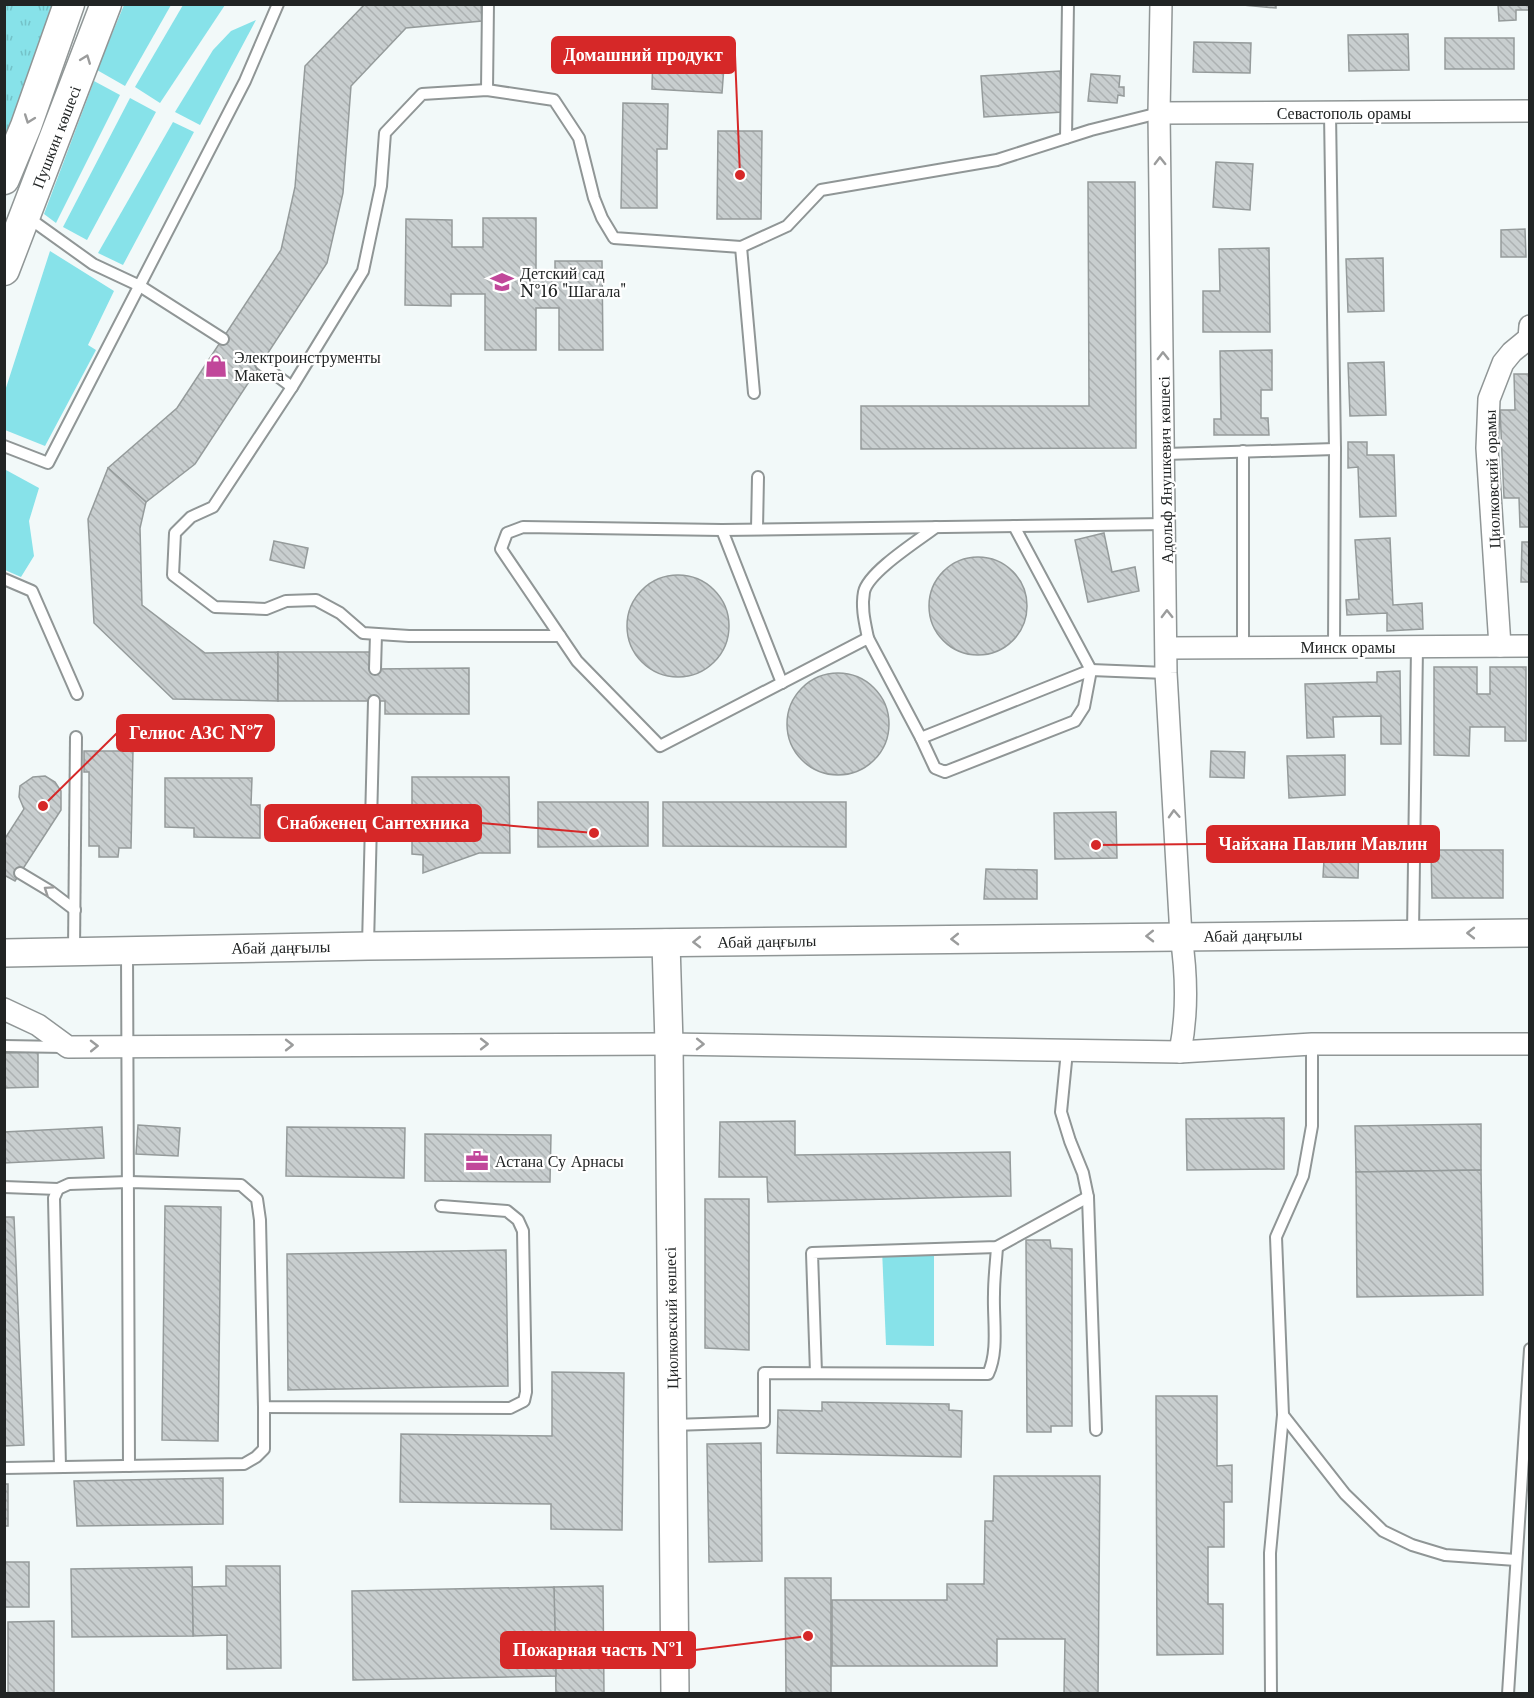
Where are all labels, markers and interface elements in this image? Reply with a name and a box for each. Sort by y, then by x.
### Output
callout: Домашний продукт [552,37,735,73]
text: Домашний продукт [563,44,723,66]
one-way arrow [79,54,91,65]
street label: Пушкин көшесі [27,82,85,191]
street label: Севастополь орамы [1277,103,1411,123]
one-way arrow [23,113,36,124]
one-way arrow [1154,157,1166,166]
place label: Детский сад №16 "Шагала" [520,263,626,301]
school or university icon: Детский сад №16 "Шагала" [489,269,515,295]
place label: Электроинструменты Макета [234,347,381,385]
one-way arrow [1157,352,1169,361]
shop icon: Электроинструменты Макета [203,353,229,379]
street label: Адольф Янушкевич көшесі [1153,375,1177,564]
street label: Циолковский орамы [1480,409,1504,549]
one-way arrow [1160,610,1173,619]
street label: Минск орамы [1301,637,1396,657]
callout: Гелиос АЗС №7 [117,715,274,751]
text: Гелиос АЗС №7 [129,722,263,744]
callout: Снабженец Сантехника [265,805,481,841]
one-way arrow [1168,810,1181,819]
text: Снабженец Сантехника [277,812,469,834]
callout: Чайхана Павлин Мавлин [1207,826,1439,862]
text: Чайхана Павлин Мавлин [1219,833,1427,855]
one-way arrow [44,887,55,898]
street label: Абай даңғылы [1203,924,1303,946]
one-way arrow [1467,927,1476,939]
street label: Абай даңғылы [717,930,817,952]
one-way arrow [1146,930,1155,942]
one-way arrow [951,933,960,945]
street label: Абай даңғылы [231,936,331,958]
one-way arrow [693,936,702,949]
one-way arrow [479,1038,488,1051]
one-way arrow [695,1038,704,1050]
one-way arrow [284,1039,293,1051]
one-way arrow [89,1040,98,1053]
office icon: Астана Су Арнасы [464,1148,490,1174]
place label: Астана Су Арнасы [495,1151,624,1171]
street label: Циолковский көшесі [660,1246,682,1389]
callout: Пожарная часть №1 [501,1632,695,1668]
text: Пожарная часть №1 [513,1639,683,1661]

